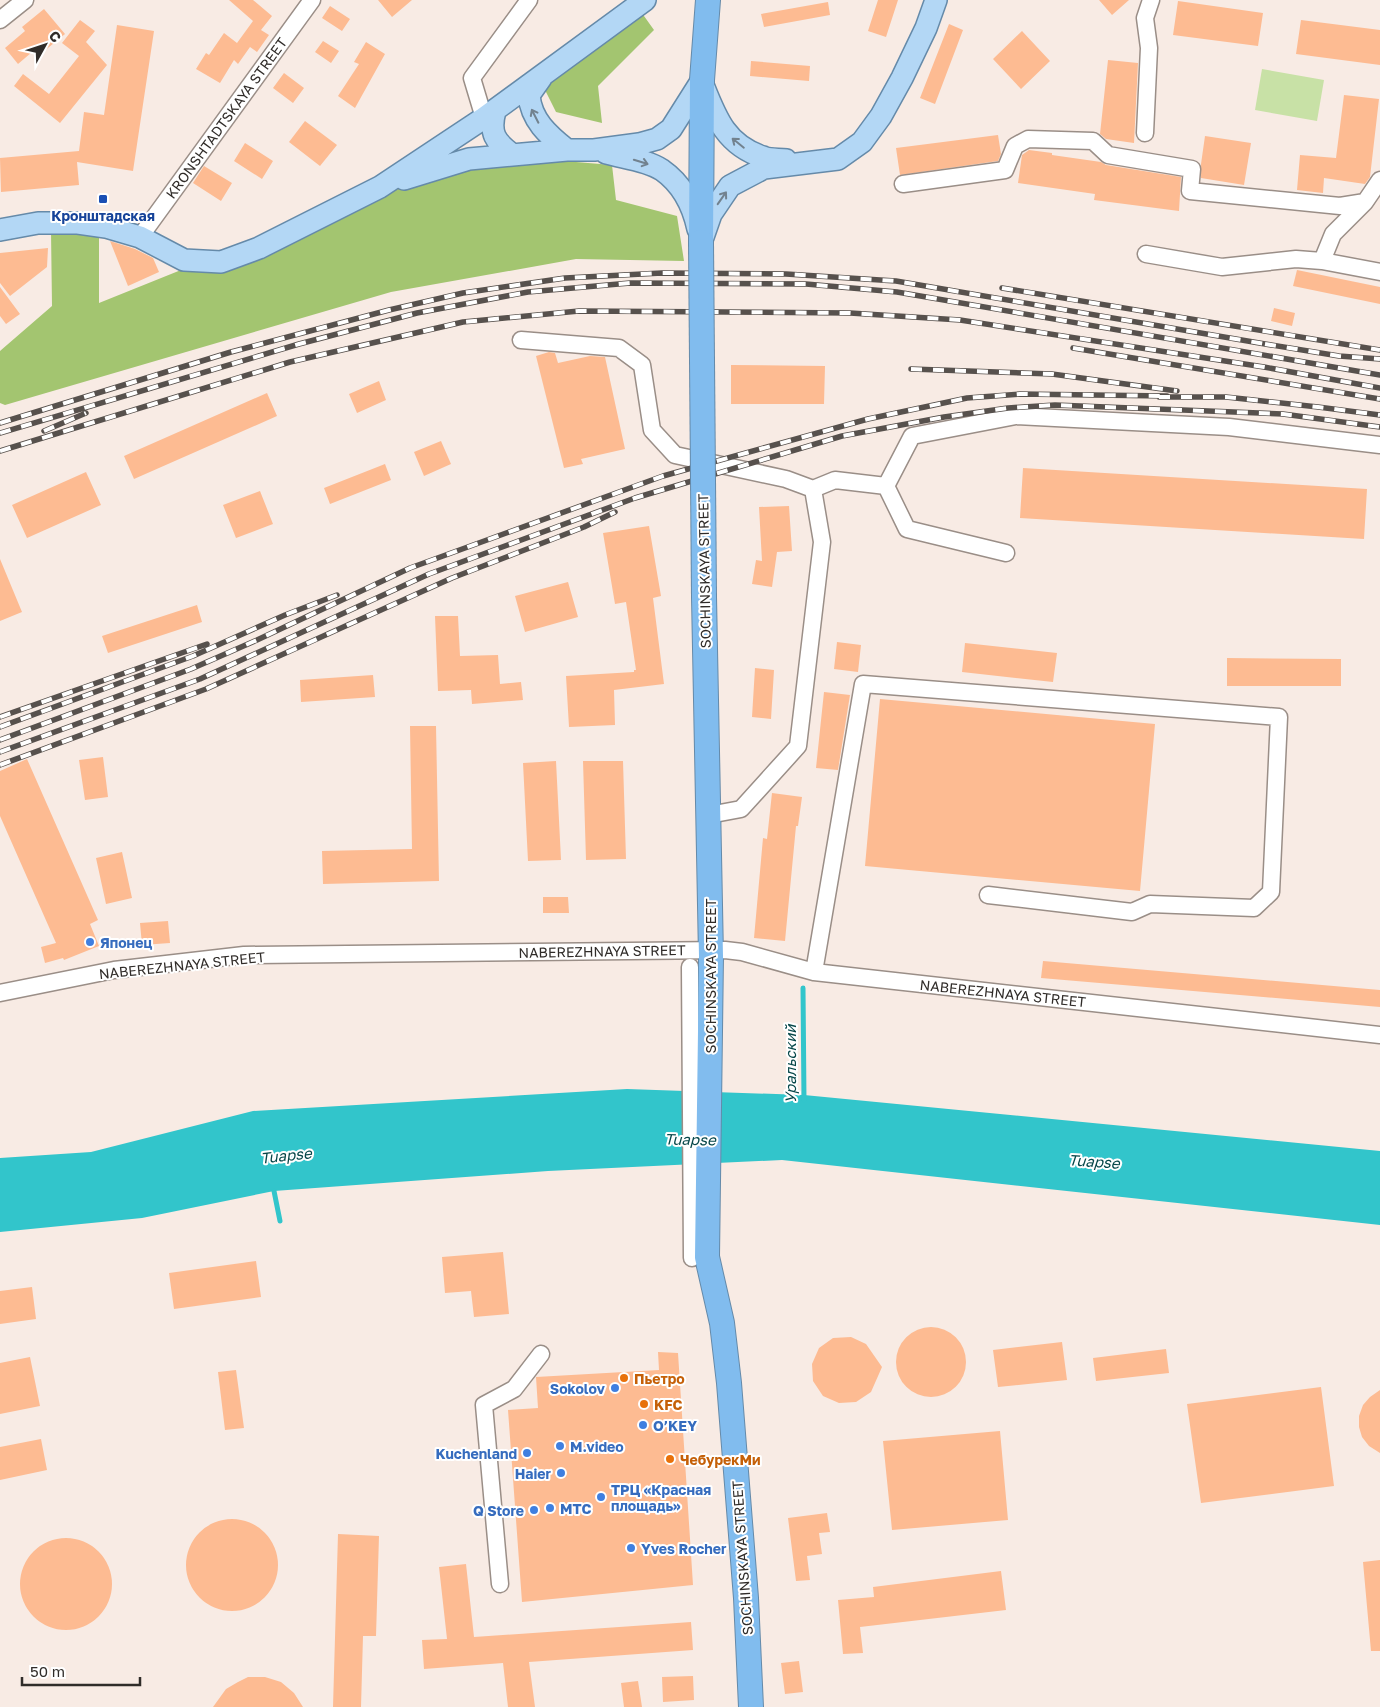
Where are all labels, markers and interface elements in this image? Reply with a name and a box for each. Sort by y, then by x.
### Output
north arrow [20,20,70,70]
text: С [46,27,65,46]
street label: KRONSHTADTSKAYA STREET [162,34,290,202]
one-way arrow [530,109,539,124]
one-way arrow [731,138,744,149]
one-way arrow [632,158,648,168]
one-way arrow [717,191,727,205]
marker: Кронштадская [97,193,109,205]
place label: Кронштадская [51,207,155,224]
street label: SOCHINSKAYA STREET [694,493,714,649]
street label: SOCHINSKAYA STREET [702,898,719,1053]
place label: Японец [100,934,152,951]
marker: Японец [84,936,96,948]
street label: NABEREZHNAYA STREET [518,941,686,961]
street label: NABEREZHNAYA STREET [98,948,266,982]
street label: NABEREZHNAYA STREET [919,976,1087,1010]
water label: Уральский [781,1024,799,1104]
water label: Tuapse [664,1130,717,1148]
water label: Tuapse [260,1143,314,1167]
water label: Tuapse [1068,1150,1122,1172]
place label: Пьетро [634,1370,685,1387]
marker: Пьетро [618,1372,630,1384]
place label: Sokolov [550,1380,606,1397]
marker: Sokolov [609,1382,621,1394]
place label: KFC [654,1396,682,1413]
marker: KFC [638,1398,650,1410]
place label: O’KEY [653,1417,697,1434]
marker: O’KEY [637,1419,649,1431]
place label: M.video [570,1438,624,1455]
marker: M.video [554,1440,566,1452]
place label: Kuchenland [436,1445,517,1462]
marker: Kuchenland [521,1447,533,1459]
place label: ЧебурекМи [680,1451,760,1468]
marker: ЧебурекМи [664,1453,676,1465]
place label: Haier [515,1465,552,1482]
marker: Haier [555,1467,567,1479]
street label: SOCHINSKAYA STREET [728,1480,756,1636]
place label: ТРЦ «Красная площадь» [611,1481,711,1514]
marker: ТРЦ «Красная площадь» [595,1491,607,1503]
place label: МТС [560,1500,591,1517]
place label: Q Store [473,1502,524,1519]
marker: МТС [544,1502,556,1514]
marker: Q Store [528,1504,540,1516]
place label: Yves Rocher [641,1540,727,1557]
marker: Yves Rocher [625,1542,637,1554]
scale bar [22,1654,140,1686]
text: 50 m [30,1662,65,1680]

